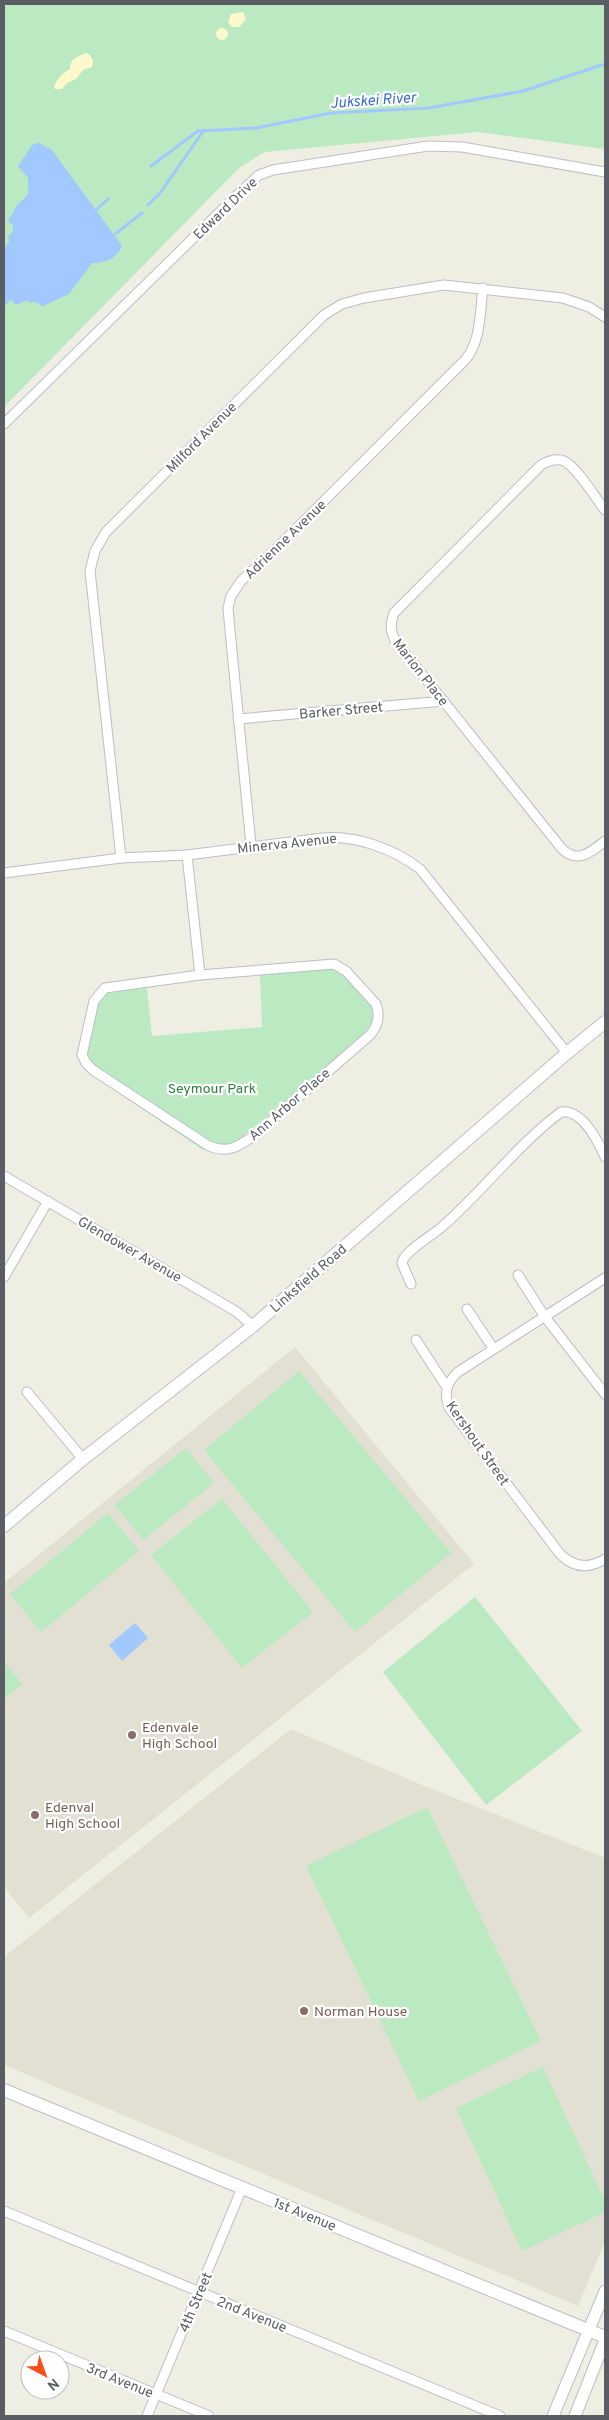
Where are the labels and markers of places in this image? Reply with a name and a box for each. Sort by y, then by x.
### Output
place label: Edenvale High School [142,1720,217,1753]
marker: Edenvale High School [126,1729,138,1741]
place label: Edenval High School [45,1800,120,1833]
marker: Edenval High School [29,1809,41,1821]
place label: Norman House [314,2004,407,2021]
marker: Norman House [298,2005,310,2017]

